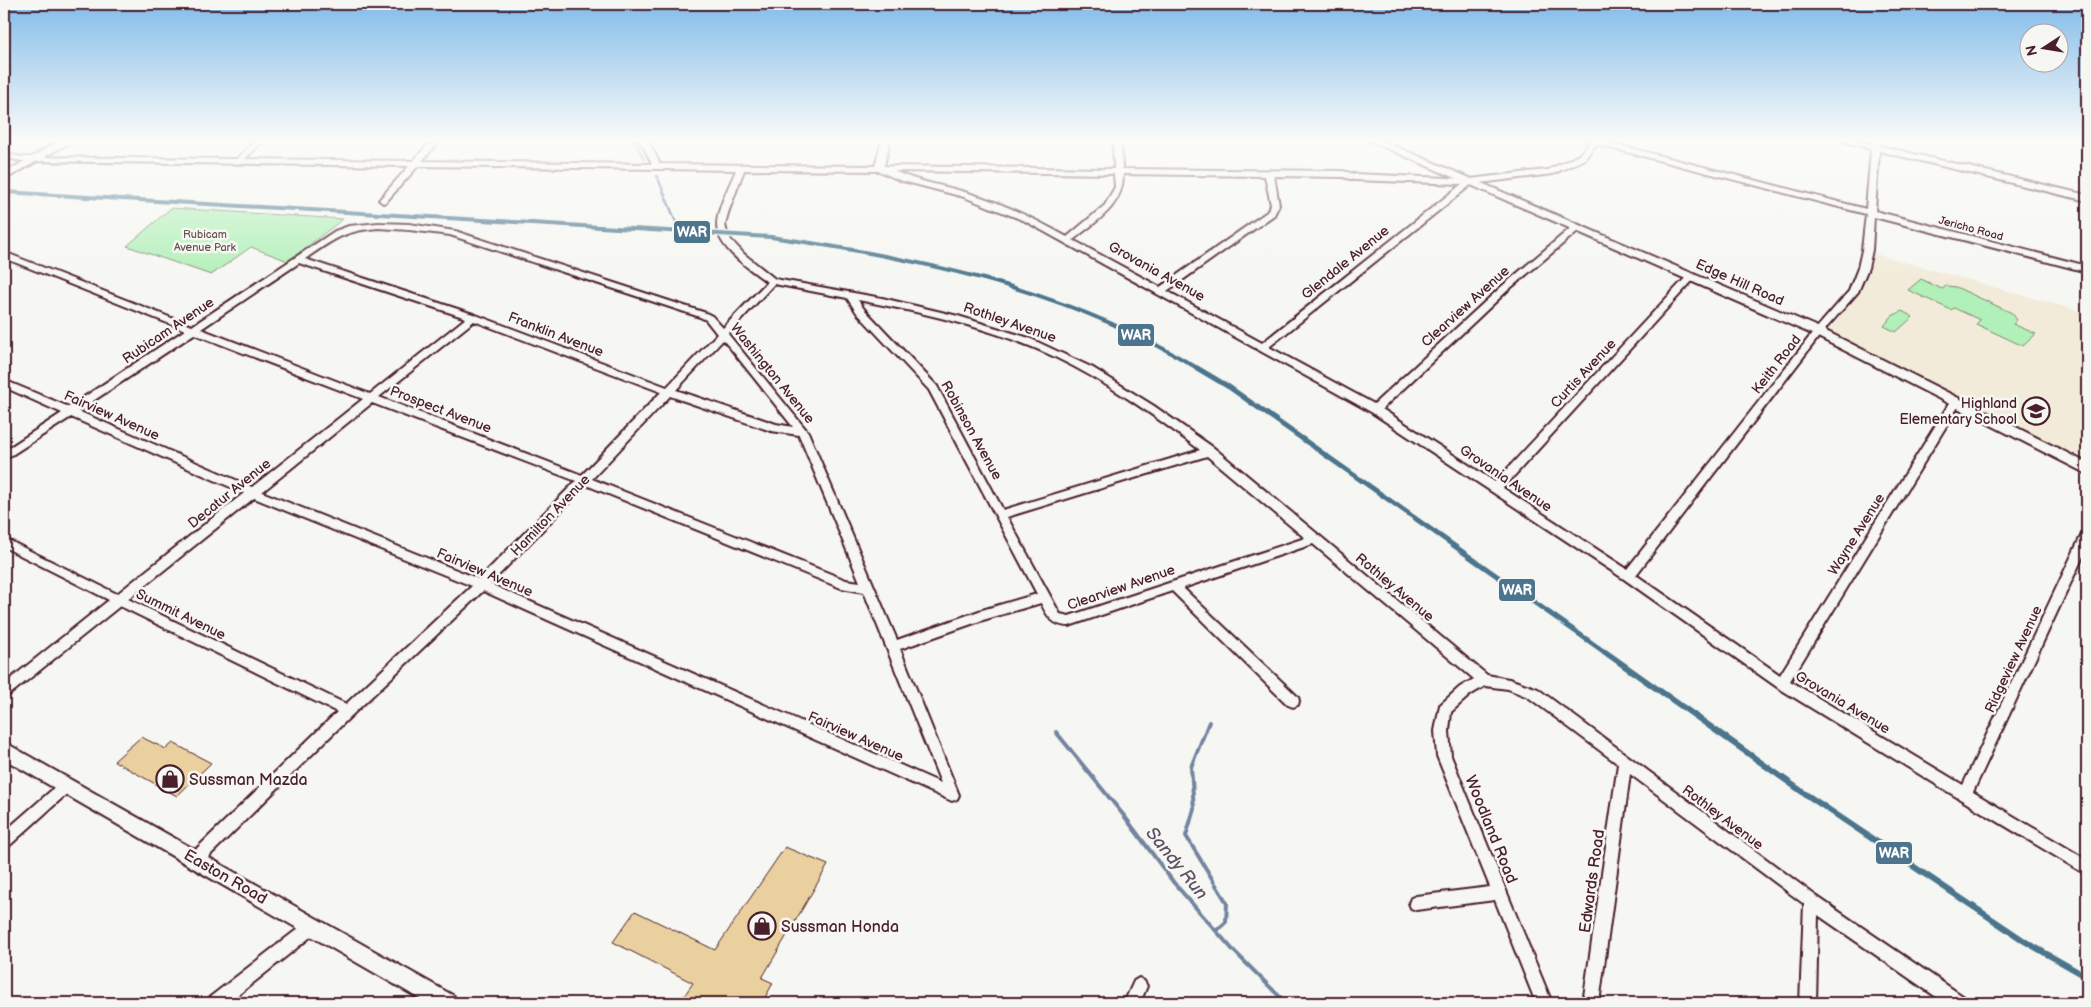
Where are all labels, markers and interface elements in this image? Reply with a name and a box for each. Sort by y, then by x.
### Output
north arrow [2018,22,2068,72]
text: N [2022,44,2041,58]
street label: Jericho Road [1937,214,2005,243]
line badge: WAR [673,220,711,244]
street label: Glendale Avenue [1298,222,1393,303]
text: WAR [677,224,708,241]
park label: Rubicam Avenue Park [174,228,237,254]
street label: Grovania Avenue [1106,238,1208,305]
street label: Edge Hill Road [1693,255,1787,310]
street label: Clearview Avenue [1418,262,1513,350]
street label: Rubicam Avenue [119,294,217,367]
street label: Rothley Avenue [961,299,1059,346]
street label: Franklin Avenue [506,308,606,360]
street label: Washington Avenue [727,320,818,427]
line badge: WAR [1117,323,1155,347]
text: WAR [1121,327,1152,344]
street label: Keith Road [1748,331,1805,397]
street label: Curtis Avenue [1547,335,1620,411]
street label: Robinson Avenue [937,378,1006,483]
street label: Prospect Avenue [388,382,494,437]
street label: Fairview Avenue [61,387,162,444]
place label: Highland Elementary School [1900,395,2017,428]
school or university icon: Highland Elementary School [2021,396,2051,426]
street label: Grovania Avenue [1456,441,1555,516]
street label: Decatur Avenue [185,455,274,532]
street label: Hamilton Avenue [507,471,594,560]
street label: Wayne Avenue [1825,490,1888,578]
street label: Fairview Avenue [434,545,535,600]
street label: Rothley Avenue [1352,550,1437,625]
street label: Clearview Avenue [1065,561,1177,614]
line badge: WAR [1498,578,1536,602]
text: WAR [1502,582,1533,599]
street label: Summit Avenue [133,585,228,644]
street label: Ridgeview Avenue [1981,603,2046,715]
street label: Grovania Avenue [1792,667,1893,737]
street label: Fairview Avenue [805,708,906,765]
shop icon: Sussman Mazda [155,764,185,794]
place label: Sussman Mazda [189,771,308,790]
street label: Woodland Road [1460,773,1521,886]
street label: Rothley Avenue [1679,781,1767,853]
water label: Sandy Run [1141,823,1212,904]
street label: Edwards Road [1576,828,1609,934]
line badge: WAR [1875,841,1913,865]
text: WAR [1879,845,1910,862]
street label: Easton Road [180,846,270,909]
shop icon: Sussman Honda [747,911,777,941]
place label: Sussman Honda [781,918,899,937]

